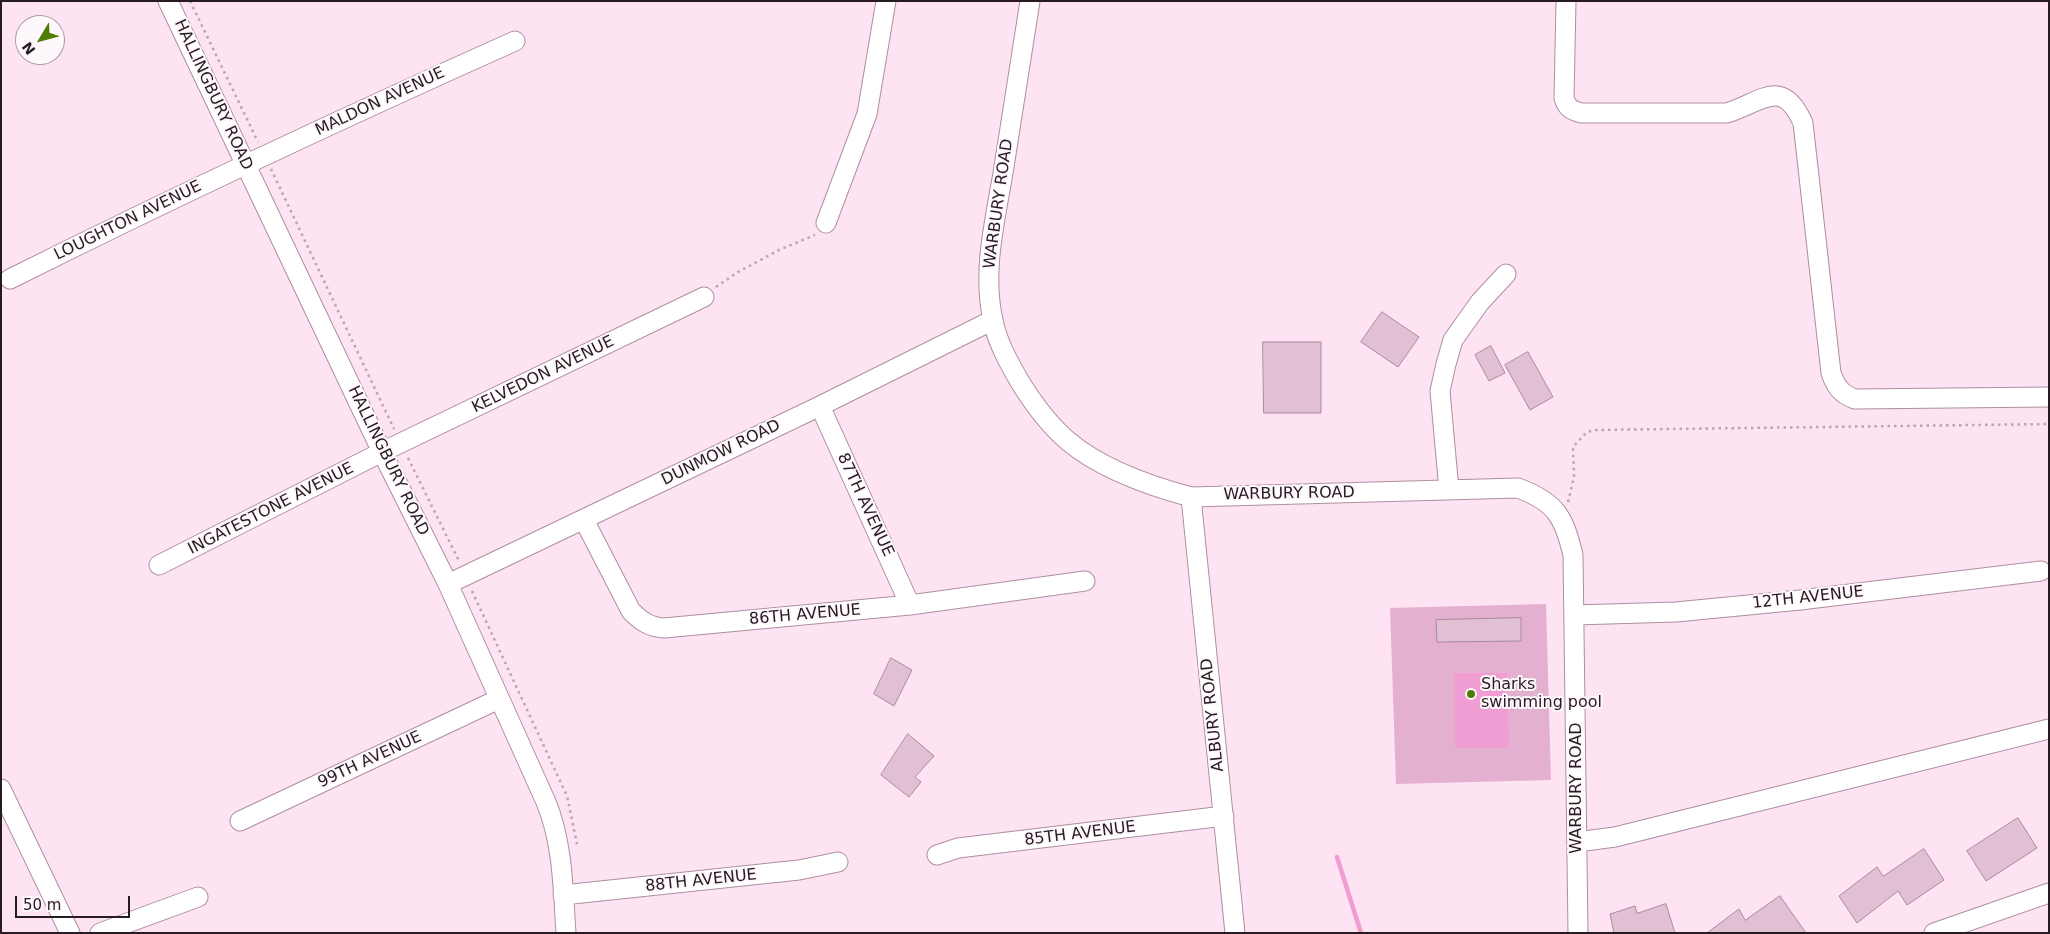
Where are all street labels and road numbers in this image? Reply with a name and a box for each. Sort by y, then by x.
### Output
street label: HALLINGBURY ROAD [170,17,256,173]
street label: MALDON AVENUE [312,64,448,140]
street label: WARBURY ROAD [980,138,1018,270]
street label: LOUGHTON AVENUE [51,177,205,265]
street label: KELVEDON AVENUE [469,332,617,418]
street label: HALLINGBURY ROAD [343,383,433,539]
street label: DUNMOW ROAD [658,416,784,490]
street label: 87TH AVENUE [833,450,897,560]
street label: INGATESTONE AVENUE [185,459,357,559]
street label: WARBURY ROAD [1223,483,1355,505]
street label: 12TH AVENUE [1751,583,1865,613]
street label: 86TH AVENUE [748,601,862,629]
street label: ALBURY ROAD [1197,657,1229,773]
street label: WARBURY ROAD [1567,722,1587,854]
street label: 99TH AVENUE [315,728,425,792]
street label: 85TH AVENUE [1023,818,1137,850]
street label: 88TH AVENUE [644,866,758,896]

